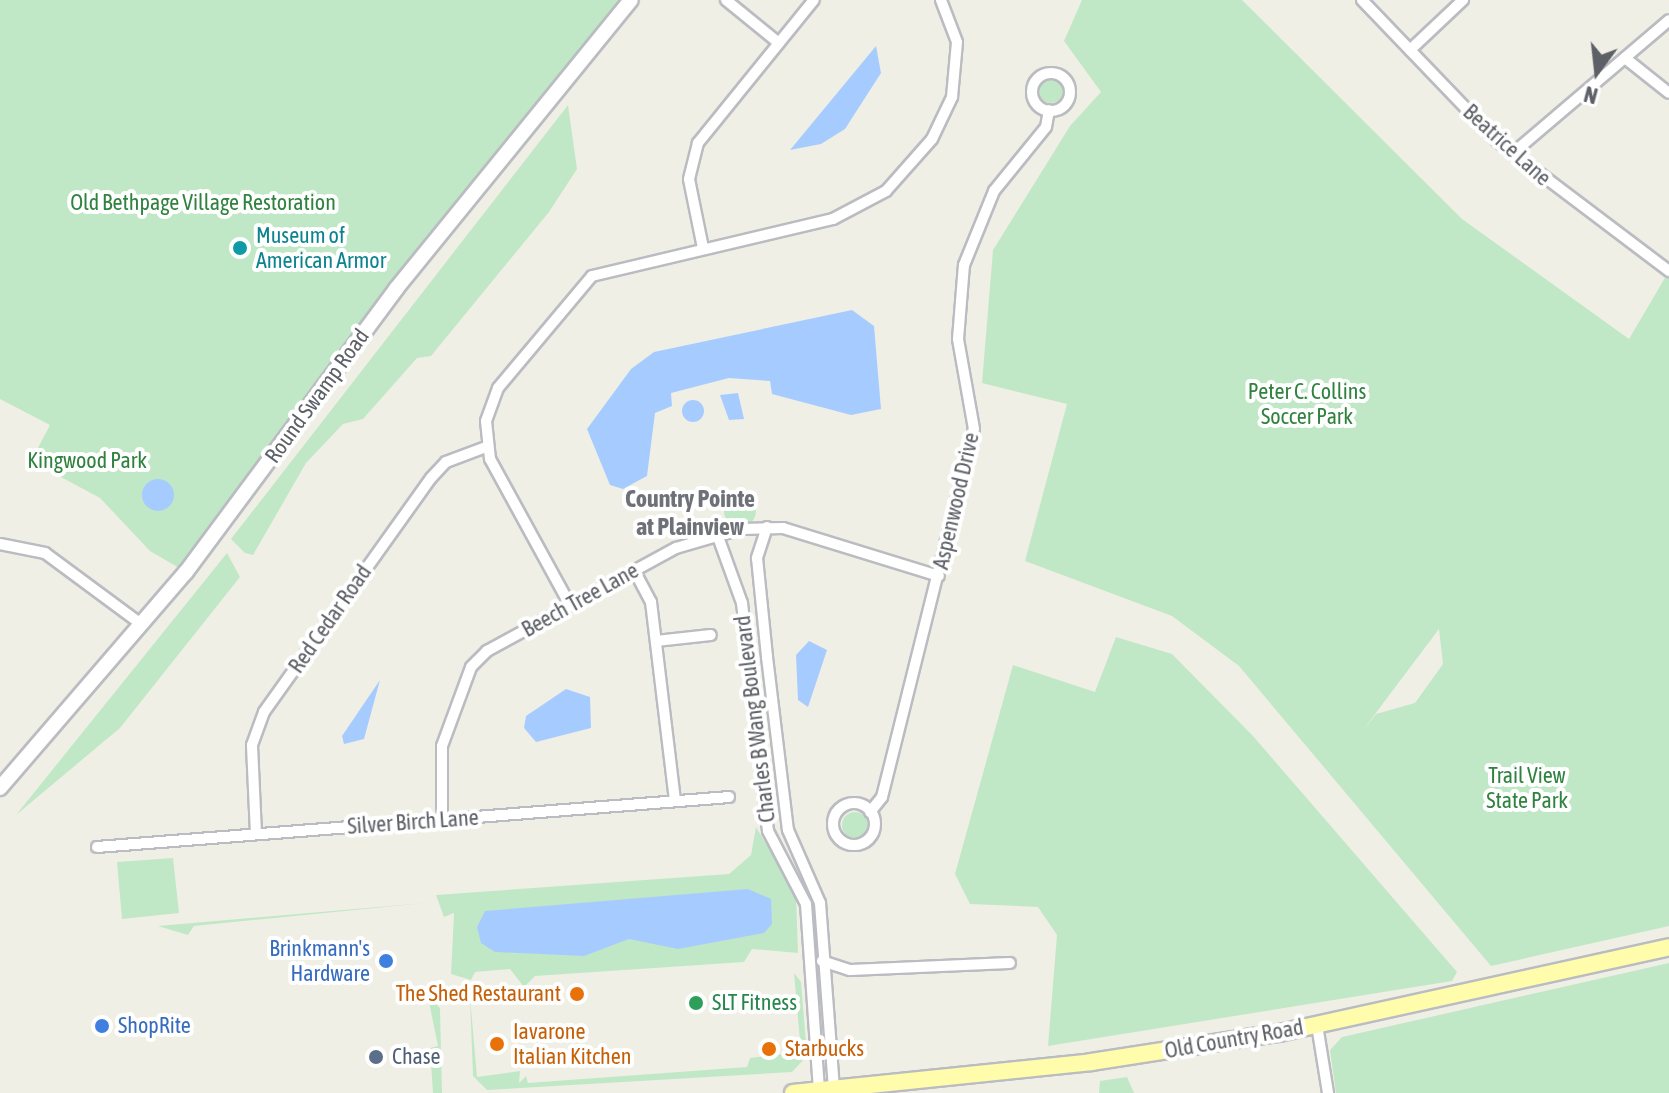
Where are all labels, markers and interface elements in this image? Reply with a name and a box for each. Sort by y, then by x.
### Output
north arrow [1557,32,1637,112]
text: N [1581,81,1600,109]
street label: Beatrice Lane [1458,99,1556,191]
park label: Old Bethpage Village Restoration [70,190,336,216]
place label: Museum of American Armor [256,222,386,274]
marker: Museum of American Armor [231,239,249,257]
street label: Round Swamp Road [259,324,375,468]
park label: Peter C. Collins Soccer Park [1248,378,1366,430]
street label: Aspenwood Drive [927,430,985,572]
park label: Kingwood Park [27,448,147,474]
district label: Country Pointe at Plainview [625,485,755,541]
street label: Beech Tree Lane [517,557,643,643]
street label: Red Cedar Road [283,560,377,678]
street label: Charles B Wang Boulevard [729,614,781,824]
park label: Trail View State Park [1486,762,1568,814]
street label: Silver Birch Lane [347,804,479,840]
place label: Brinkmann's Hardware [269,935,370,986]
marker: Brinkmann's Hardware [377,952,395,970]
place label: The Shed Restaurant [396,981,561,1007]
marker: The Shed Restaurant [568,985,586,1003]
place label: SLT Fitness [712,990,797,1016]
marker: SLT Fitness [687,994,705,1012]
place label: ShopRite [118,1013,191,1039]
street label: Old Country Road [1163,1014,1305,1064]
marker: ShopRite [93,1017,111,1035]
place label: Iavarone Italian Kitchen [513,1018,631,1070]
marker: Iavarone Italian Kitchen [488,1035,506,1053]
place label: Starbucks [785,1036,864,1062]
marker: Starbucks [760,1040,778,1058]
place label: Chase [392,1044,441,1070]
marker: Chase [367,1048,385,1066]

